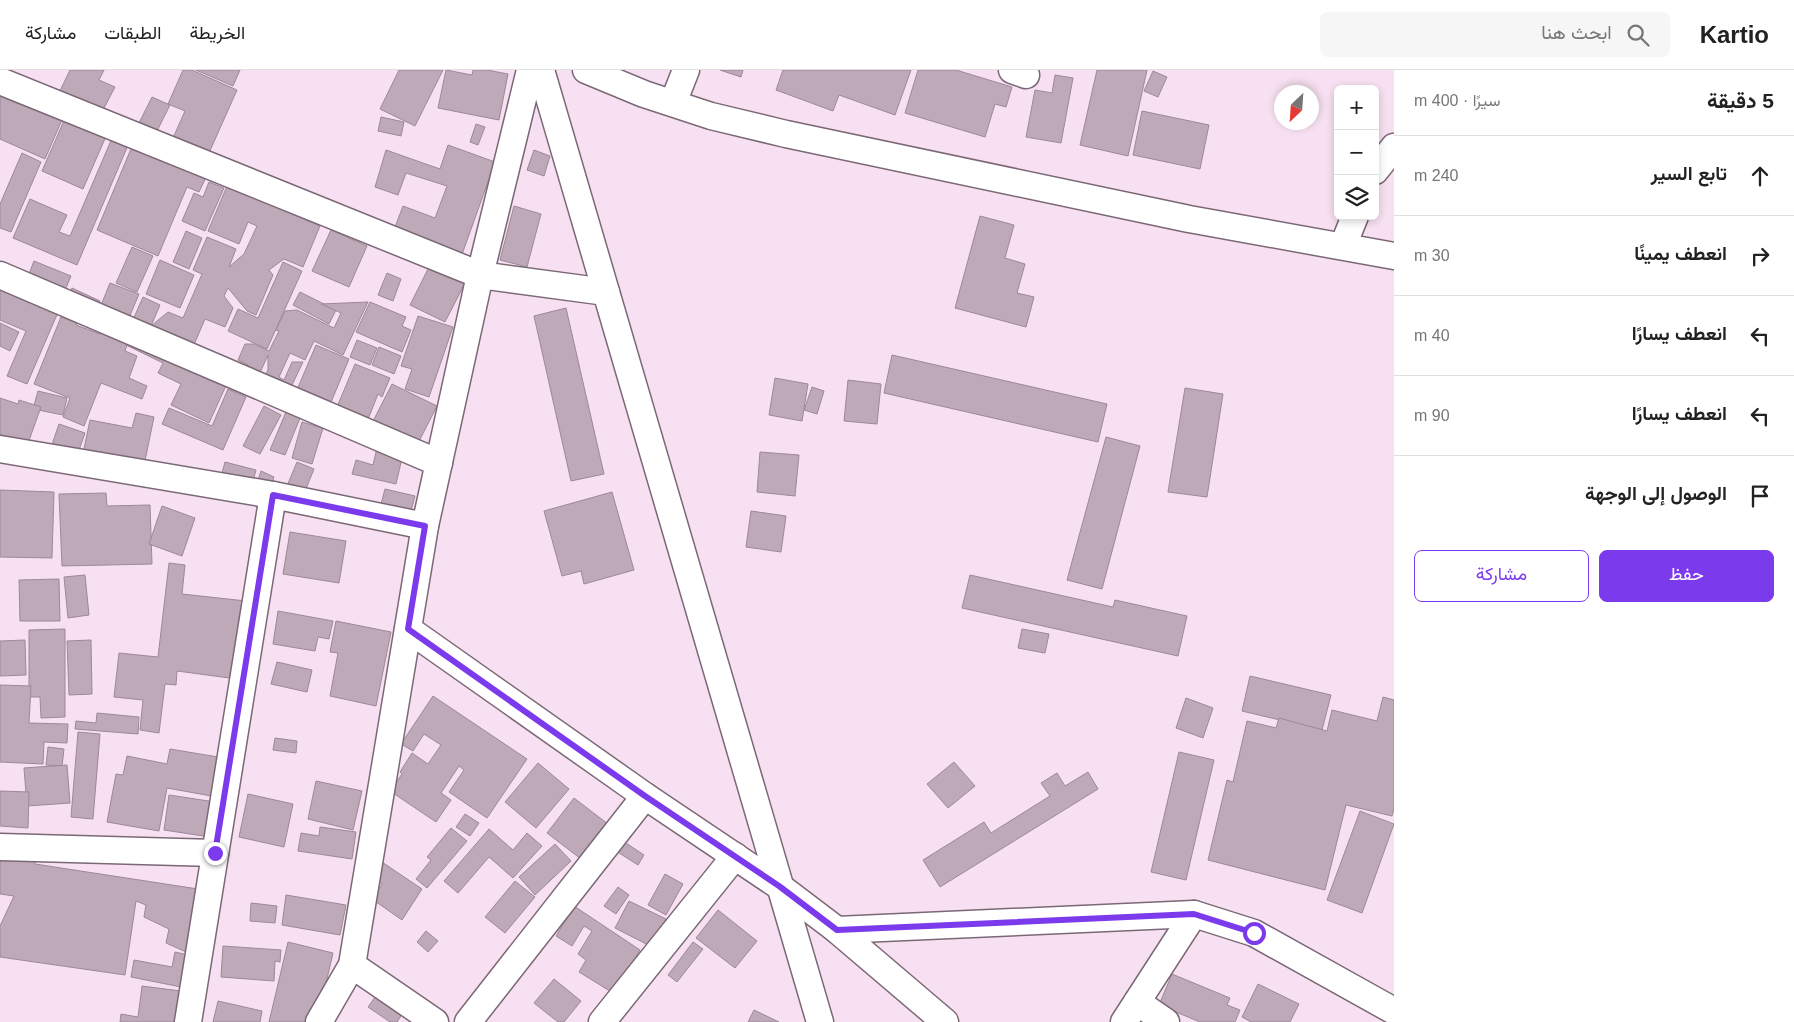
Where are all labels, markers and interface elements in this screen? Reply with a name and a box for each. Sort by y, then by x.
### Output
search box [1320,12,1670,57]
icon: search [1624,21,1652,49]
text: Kartio [1700,21,1769,48]
text: ابحث هنا [1541,22,1612,43]
text: مشاركة [25,23,76,43]
text: الطبقات [104,23,161,43]
text: الخريطة [189,23,245,43]
north arrow [1274,85,1319,130]
map controls [1334,85,1379,220]
button: + [1334,85,1379,130]
text: 5 دقيقة [1707,89,1774,112]
text: سيرًا · 400 m [1414,92,1500,109]
button: − [1334,130,1379,175]
icon: ahead [1746,162,1774,190]
text: تابع السير [1651,163,1727,184]
text: 240 m [1414,167,1458,184]
button: layers [1334,175,1379,220]
icon: right [1746,242,1774,270]
text: انعطف يمينًا [1634,243,1727,264]
text: 30 m [1414,247,1450,264]
icon: left [1746,322,1774,350]
text: انعطف يسارًا [1632,323,1727,344]
text: 40 m [1414,327,1450,344]
icon: left [1746,402,1774,430]
text: انعطف يسارًا [1632,403,1727,424]
text: 90 m [1414,407,1450,424]
icon: arrive [1746,482,1774,510]
text: الوصول إلى الوجهة [1585,483,1727,504]
button: مشاركة [1414,550,1589,602]
button: حفظ [1599,550,1774,602]
route end [204,842,227,865]
route start [1243,922,1266,945]

